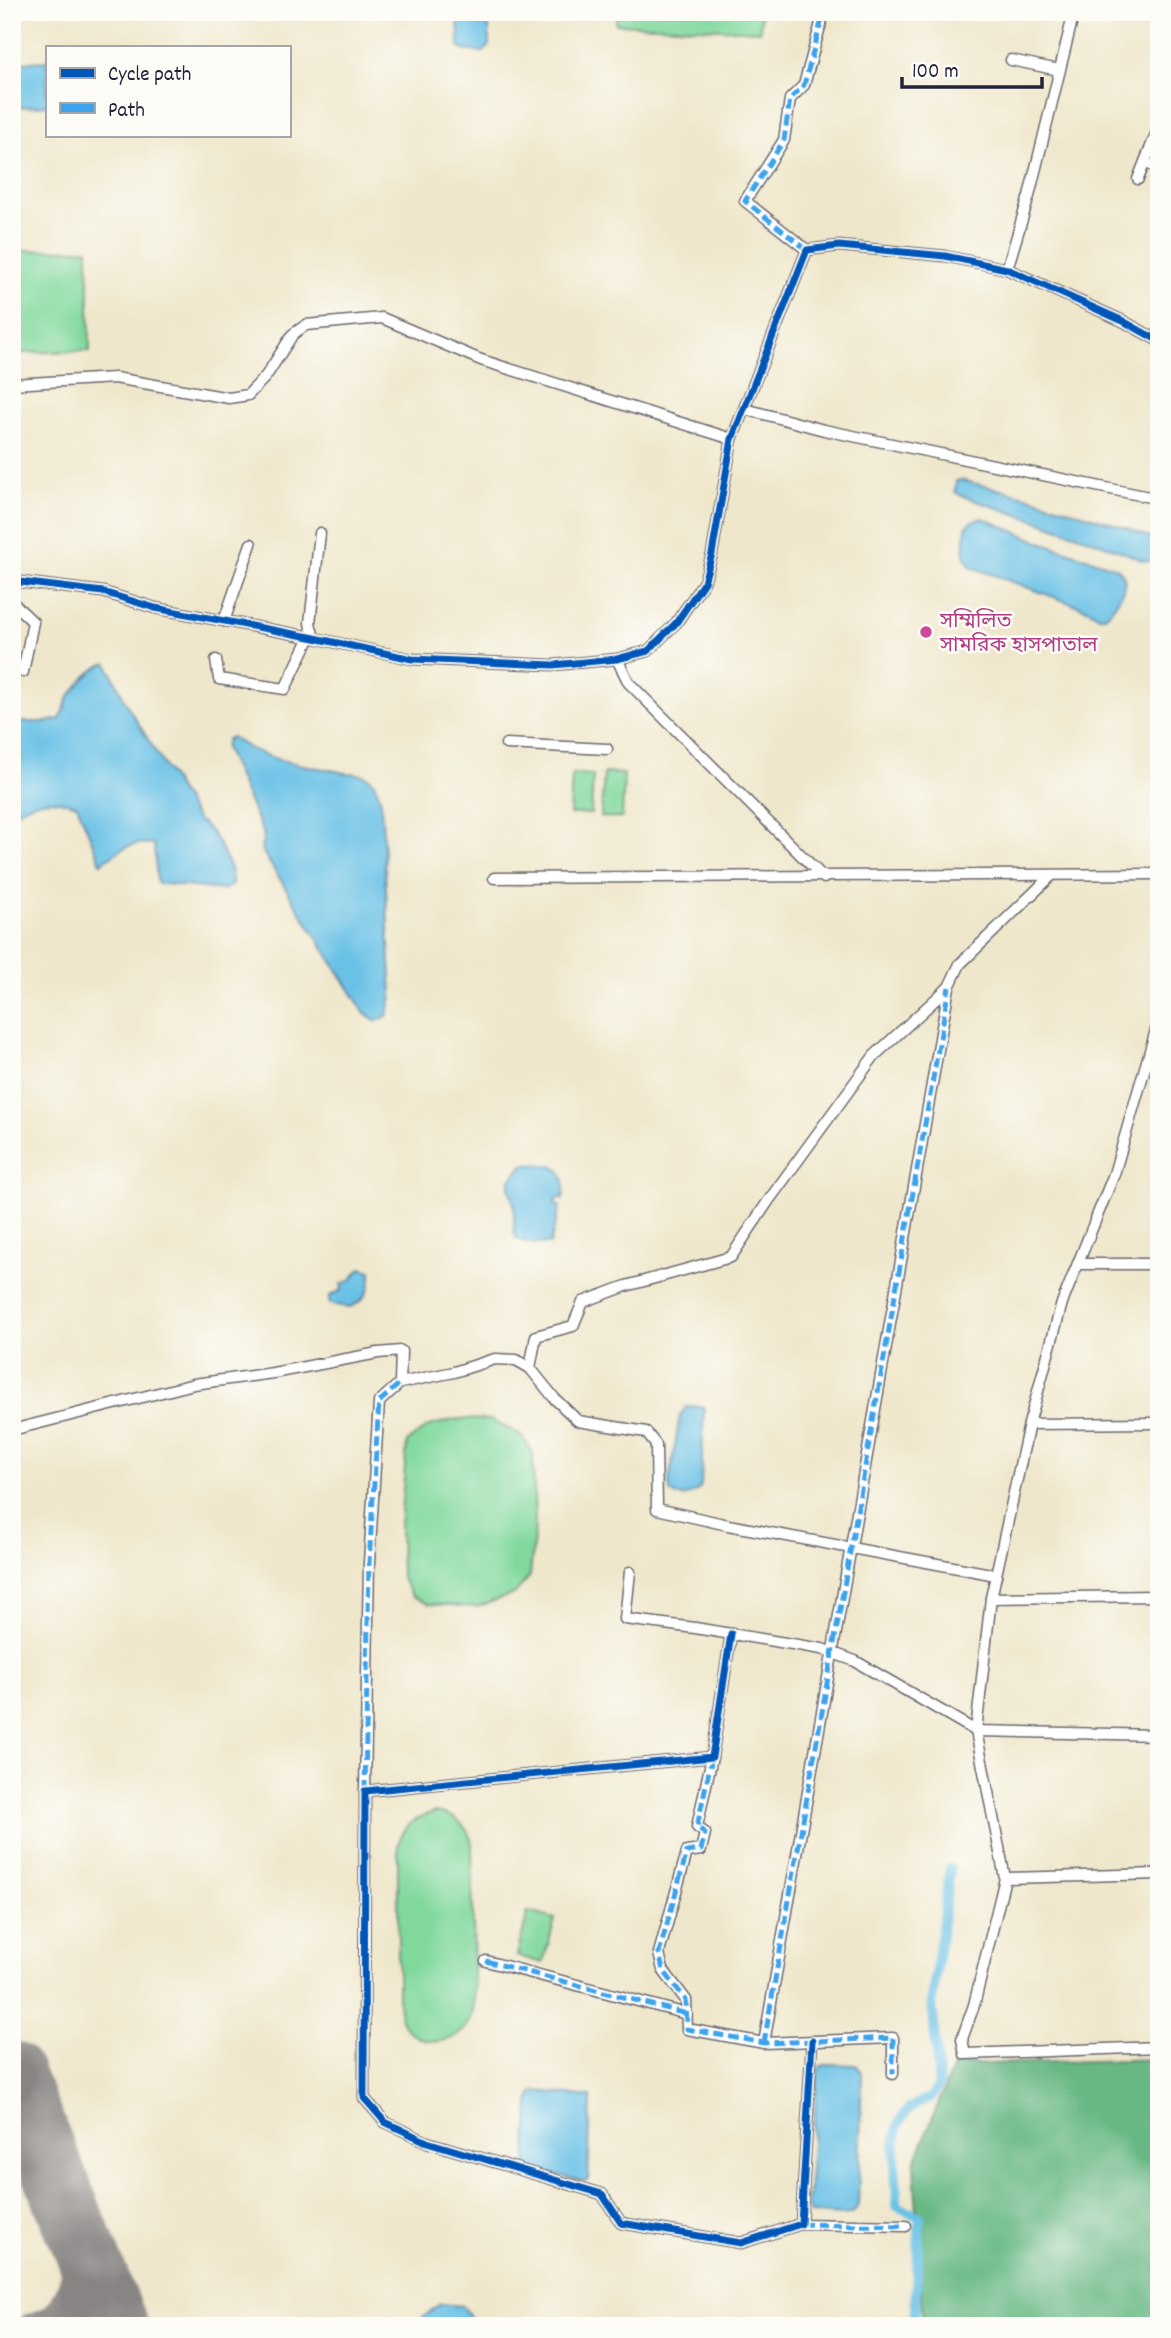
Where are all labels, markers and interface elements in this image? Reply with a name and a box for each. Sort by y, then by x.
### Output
legend [46,46,290,136]
scale bar [902,46,1042,90]
text: 100 m [912,58,959,88]
text: Cycle path [108,61,191,91]
text: Path [108,97,145,127]
place label: সম্মিলিত সামরিক হাসপাতাল [939,608,1098,662]
marker: সম্মিলিত সামরিক হাসপাতাল [918,624,934,640]

